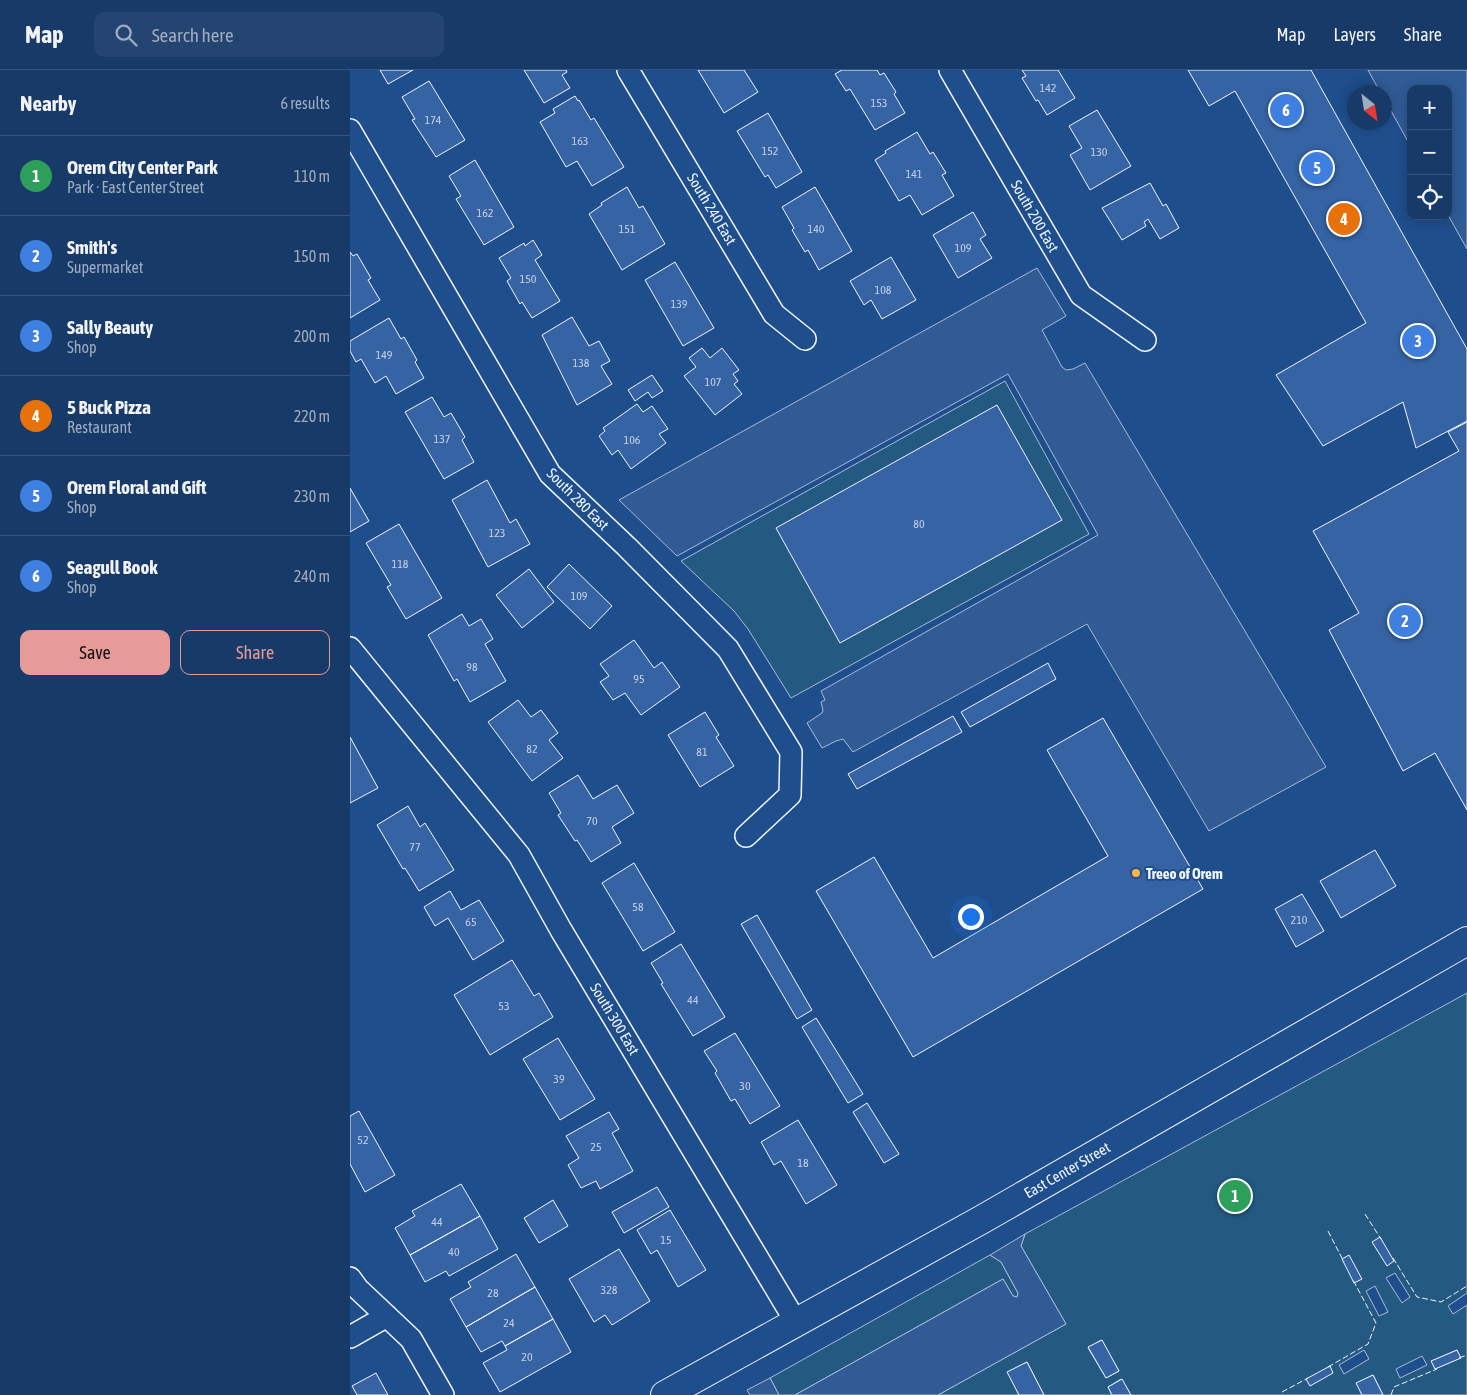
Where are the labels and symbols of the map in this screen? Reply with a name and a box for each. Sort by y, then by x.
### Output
house number: 142 [1040,81,1056,95]
north arrow [1347,85,1392,130]
pin: 6 [1270,91,1302,129]
house number: 153 [871,96,887,110]
house number: 174 [425,113,442,127]
house number: 163 [572,134,588,148]
house number: 152 [762,144,778,158]
house number: 130 [1091,145,1108,159]
pin: 5 [1301,149,1333,187]
house number: 141 [906,167,923,181]
street label: South 240 East [684,170,740,248]
street label: South 200 East [1008,177,1062,255]
pin: 4 [1328,200,1360,238]
house number: 162 [477,206,493,220]
house number: 151 [619,222,636,236]
house number: 140 [808,222,825,236]
house number: 109 [955,241,972,255]
house number: 150 [520,272,537,286]
house number: 108 [875,283,892,297]
house number: 139 [671,297,688,311]
pin: 3 [1402,322,1434,360]
house number: 149 [376,348,393,362]
house number: 138 [573,356,590,370]
house number: 107 [705,375,722,389]
house number: 137 [434,432,451,446]
house number: 106 [624,433,641,447]
street label: South 280 East [544,465,612,533]
house number: 80 [913,517,925,531]
house number: 123 [489,526,505,540]
house number: 118 [392,557,409,571]
house number: 109 [571,589,588,603]
pin: 2 [1389,602,1421,640]
house number: 98 [466,660,478,674]
house number: 95 [633,672,645,686]
house number: 82 [526,742,538,756]
house number: 81 [696,745,708,759]
house number: 70 [586,814,598,828]
house number: 77 [409,840,421,854]
place label: Treeo of Orem [1146,865,1223,882]
marker: Treeo of Orem [1130,867,1142,879]
house number: 58 [632,900,644,914]
your location [958,904,984,930]
house number: 210 [1291,913,1308,927]
house number: 65 [465,915,477,929]
street label: South 300 East [587,980,643,1058]
house number: 44 [687,993,699,1007]
house number: 53 [498,999,510,1013]
house number: 39 [553,1072,565,1086]
house number: 30 [739,1079,751,1093]
house number: 52 [357,1133,369,1147]
street label: East Center Street [1021,1139,1113,1201]
house number: 25 [590,1140,602,1154]
house number: 18 [797,1156,809,1170]
pin: 1 [1219,1177,1251,1215]
house number: 44 [431,1215,443,1229]
house number: 15 [660,1233,672,1247]
house number: 40 [448,1245,460,1259]
house number: 328 [601,1283,618,1297]
house number: 28 [487,1286,499,1300]
house number: 24 [503,1316,515,1330]
house number: 20 [521,1350,533,1364]

